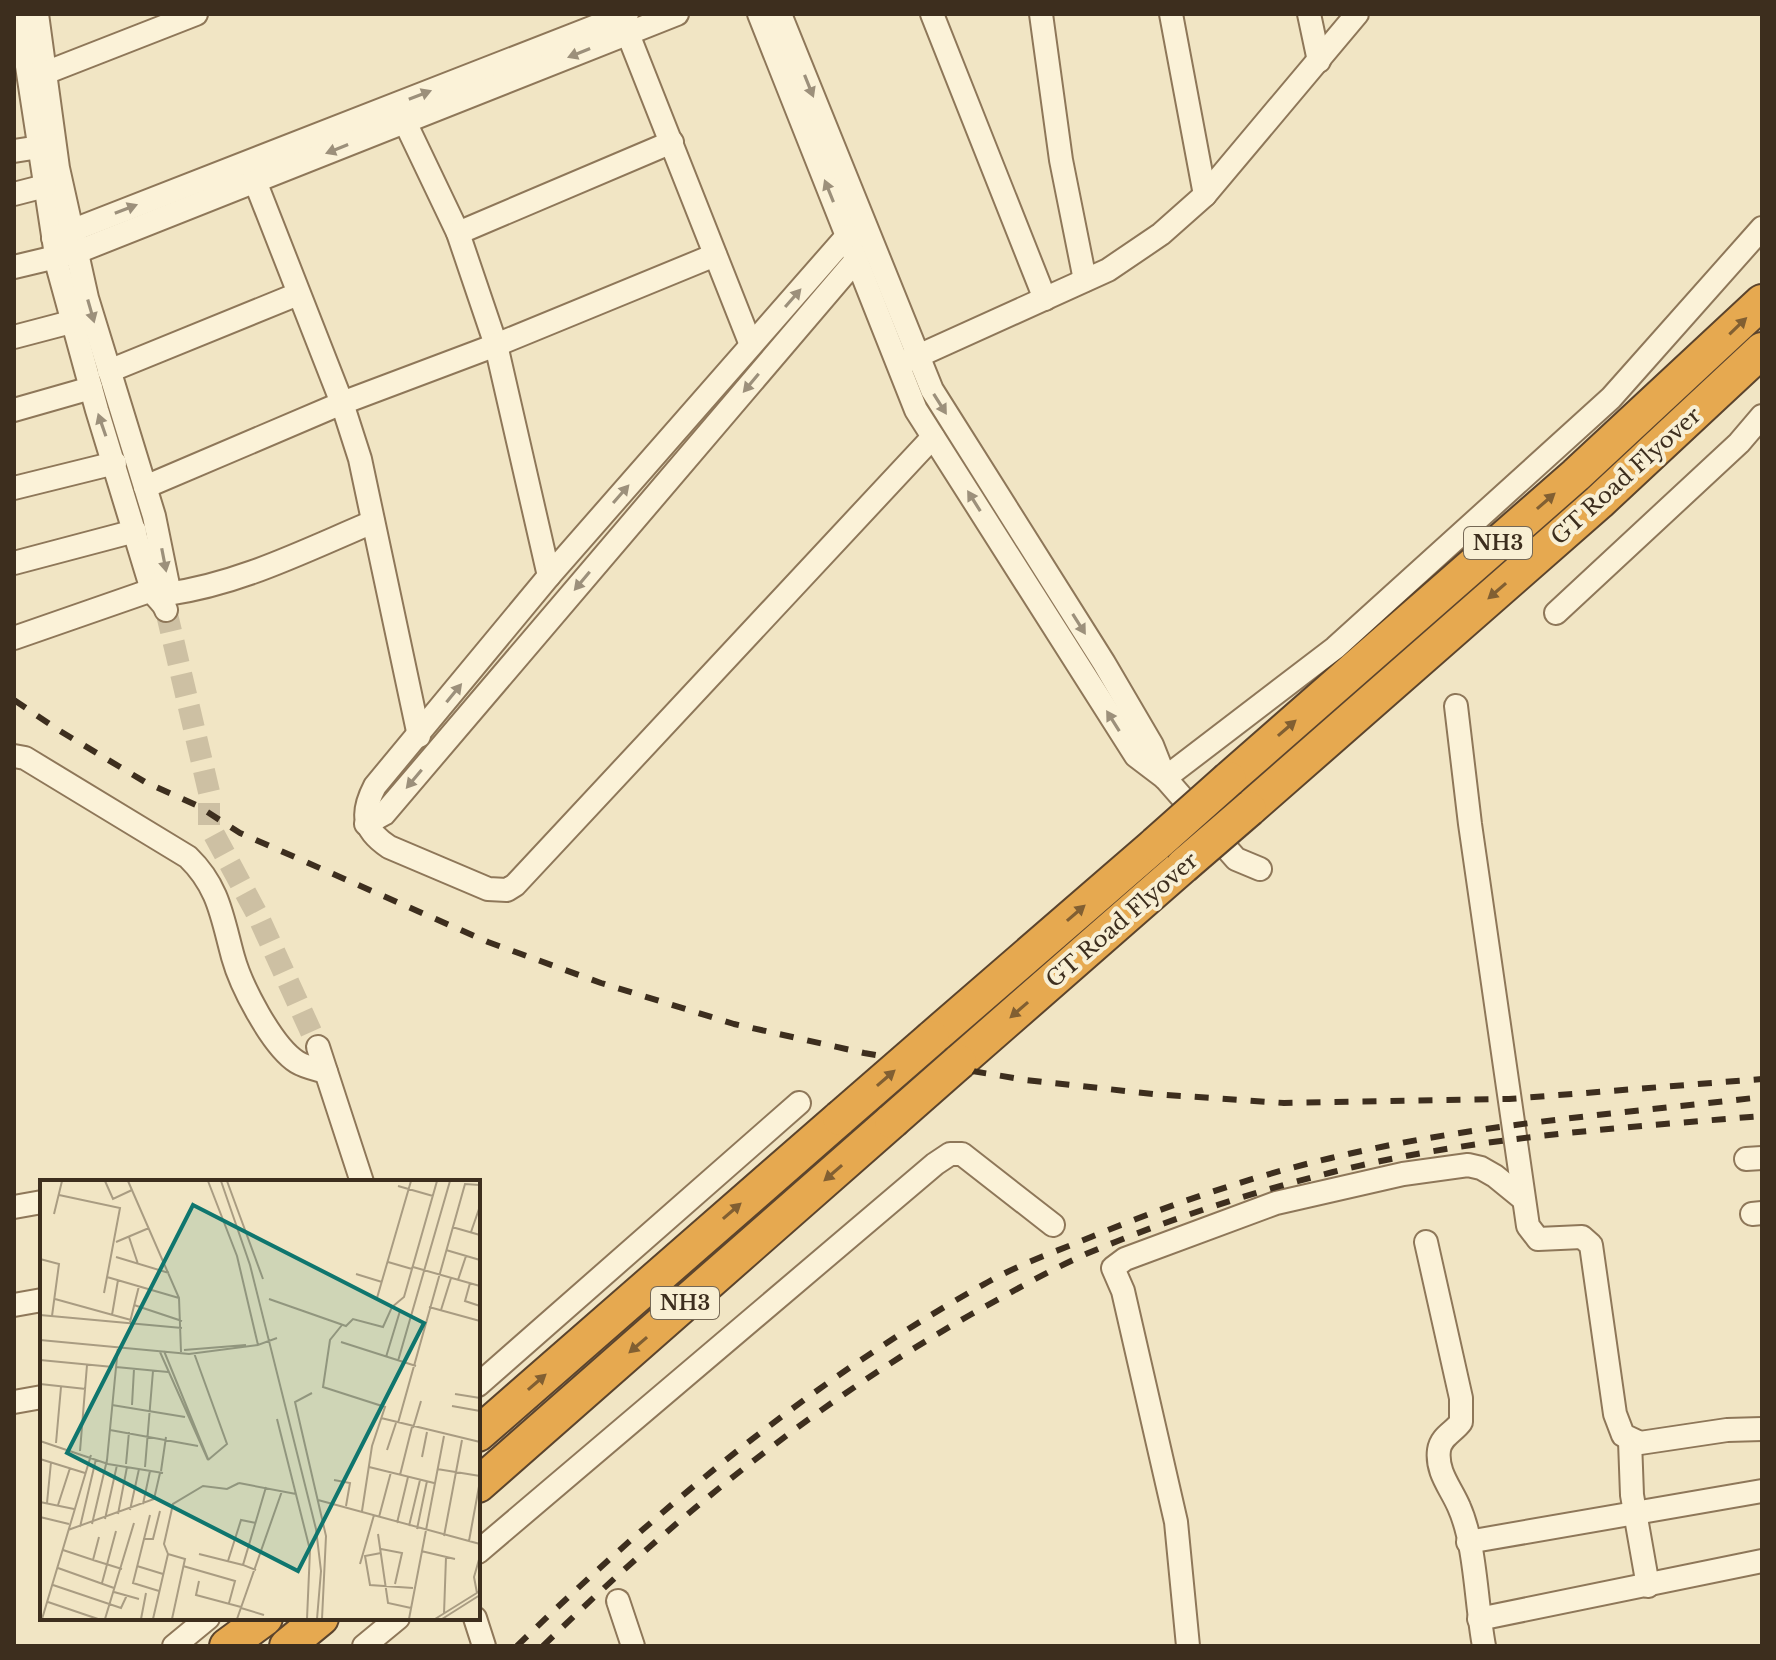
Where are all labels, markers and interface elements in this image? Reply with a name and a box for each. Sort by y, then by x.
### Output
one-way arrow [567,47,591,60]
one-way arrow [803,74,816,98]
one-way arrow [408,88,432,101]
one-way arrow [325,143,349,156]
one-way arrow [822,179,835,203]
one-way arrow [114,202,138,215]
one-way arrow [783,289,801,308]
one-way arrow [85,299,98,323]
one-way arrow [1728,317,1747,335]
one-way arrow [743,372,760,392]
one-way arrow [933,393,947,415]
street label: GT Road Flyover [1546,401,1707,550]
one-way arrow [96,413,108,437]
one-way arrow [612,484,629,504]
one-way arrow [967,490,981,512]
one-way arrow [1536,493,1556,510]
road number: NH3 [1464,527,1532,559]
one-way arrow [158,548,170,573]
one-way arrow [574,570,591,590]
one-way arrow [1488,582,1508,599]
one-way arrow [1072,613,1086,635]
one-way arrow [445,683,462,703]
one-way arrow [1107,710,1121,732]
one-way arrow [1277,720,1297,737]
one-way arrow [406,768,423,788]
street label: GT Road Flyover [1041,846,1204,993]
one-way arrow [1065,905,1085,922]
one-way arrow [1010,1001,1030,1018]
one-way arrow [875,1070,895,1087]
one-way arrow [824,1164,844,1181]
inset map [40,1180,480,1620]
one-way arrow [723,1203,742,1221]
road number: NH3 [651,1287,719,1319]
one-way arrow [628,1335,647,1353]
one-way arrow [527,1374,546,1392]

